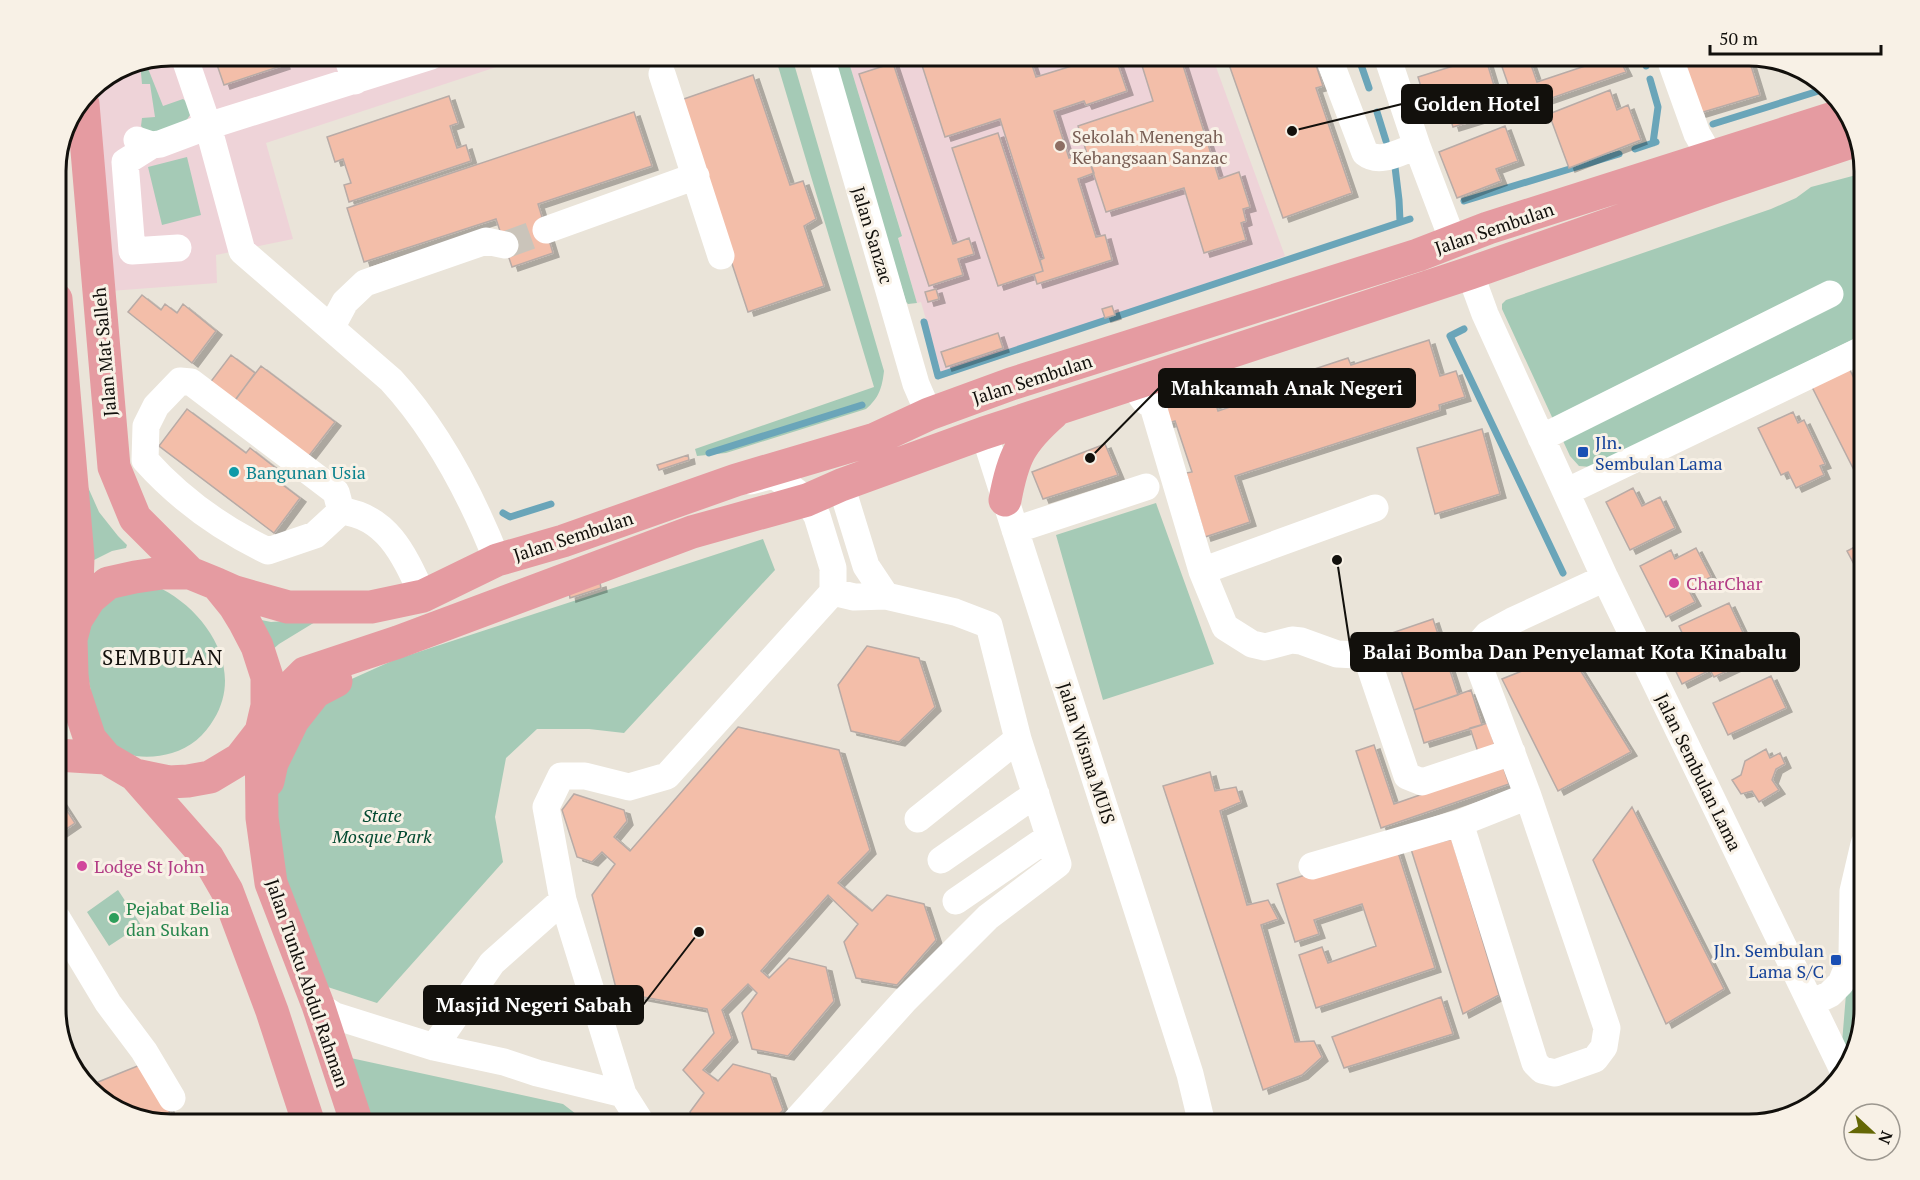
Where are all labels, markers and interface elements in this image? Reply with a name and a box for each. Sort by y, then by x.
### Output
scale bar [1710,18,1881,56]
text: 50 m [1719,26,1759,50]
callout: Golden Hotel [1402,85,1552,123]
text: Golden Hotel [1414,90,1540,117]
place label: Sekolah Menengah Kebangsaan Sanzac [1072,124,1228,169]
marker: Sekolah Menengah Kebangsaan Sanzac [1053,139,1067,153]
street label: Jalan Sanzac [847,183,899,287]
street label: Jalan Sembulan [1431,196,1557,260]
street label: Jalan Mat Salleh [86,286,122,418]
street label: Jalan Sembulan [969,348,1095,410]
callout: Mahkamah Anak Negeri [1159,369,1415,407]
text: Mahkamah Anak Negeri [1171,374,1403,401]
place label: Jln. Sembulan Lama [1595,430,1723,475]
marker: Jln. Sembulan Lama [1576,445,1590,459]
place label: Bangunan Usia [246,460,366,484]
marker: Bangunan Usia [227,465,241,479]
street label: Jalan Sembulan [510,505,636,567]
place label: CharChar [1686,571,1762,595]
marker: CharChar [1667,576,1681,590]
callout: Balai Bomba Dan Penyelamat Kota Kinabalu [1351,633,1799,671]
text: Balai Bomba Dan Penyelamat Kota Kinabalu [1363,638,1787,665]
district label: SEMBULAN [102,643,224,671]
street label: Jalan Wisma MUIS [1053,679,1121,827]
street label: Jalan Sembulan Lama [1650,689,1748,855]
park label: State Mosque Park [331,803,432,848]
place label: Lodge St John [94,854,205,878]
marker: Lodge St John [75,859,89,873]
street label: Jalan Tunku Abdul Rahman [261,876,355,1091]
place label: Pejabat Belia dan Sukan [126,896,230,941]
marker: Pejabat Belia dan Sukan [107,911,121,925]
place label: Jln. Sembulan Lama S/C [1713,938,1824,983]
marker: Jln. Sembulan Lama S/C [1829,953,1843,967]
callout: Masjid Negeri Sabah [424,986,643,1024]
text: Masjid Negeri Sabah [436,991,632,1018]
north arrow [1842,1102,1902,1162]
text: N [1873,1128,1898,1147]

